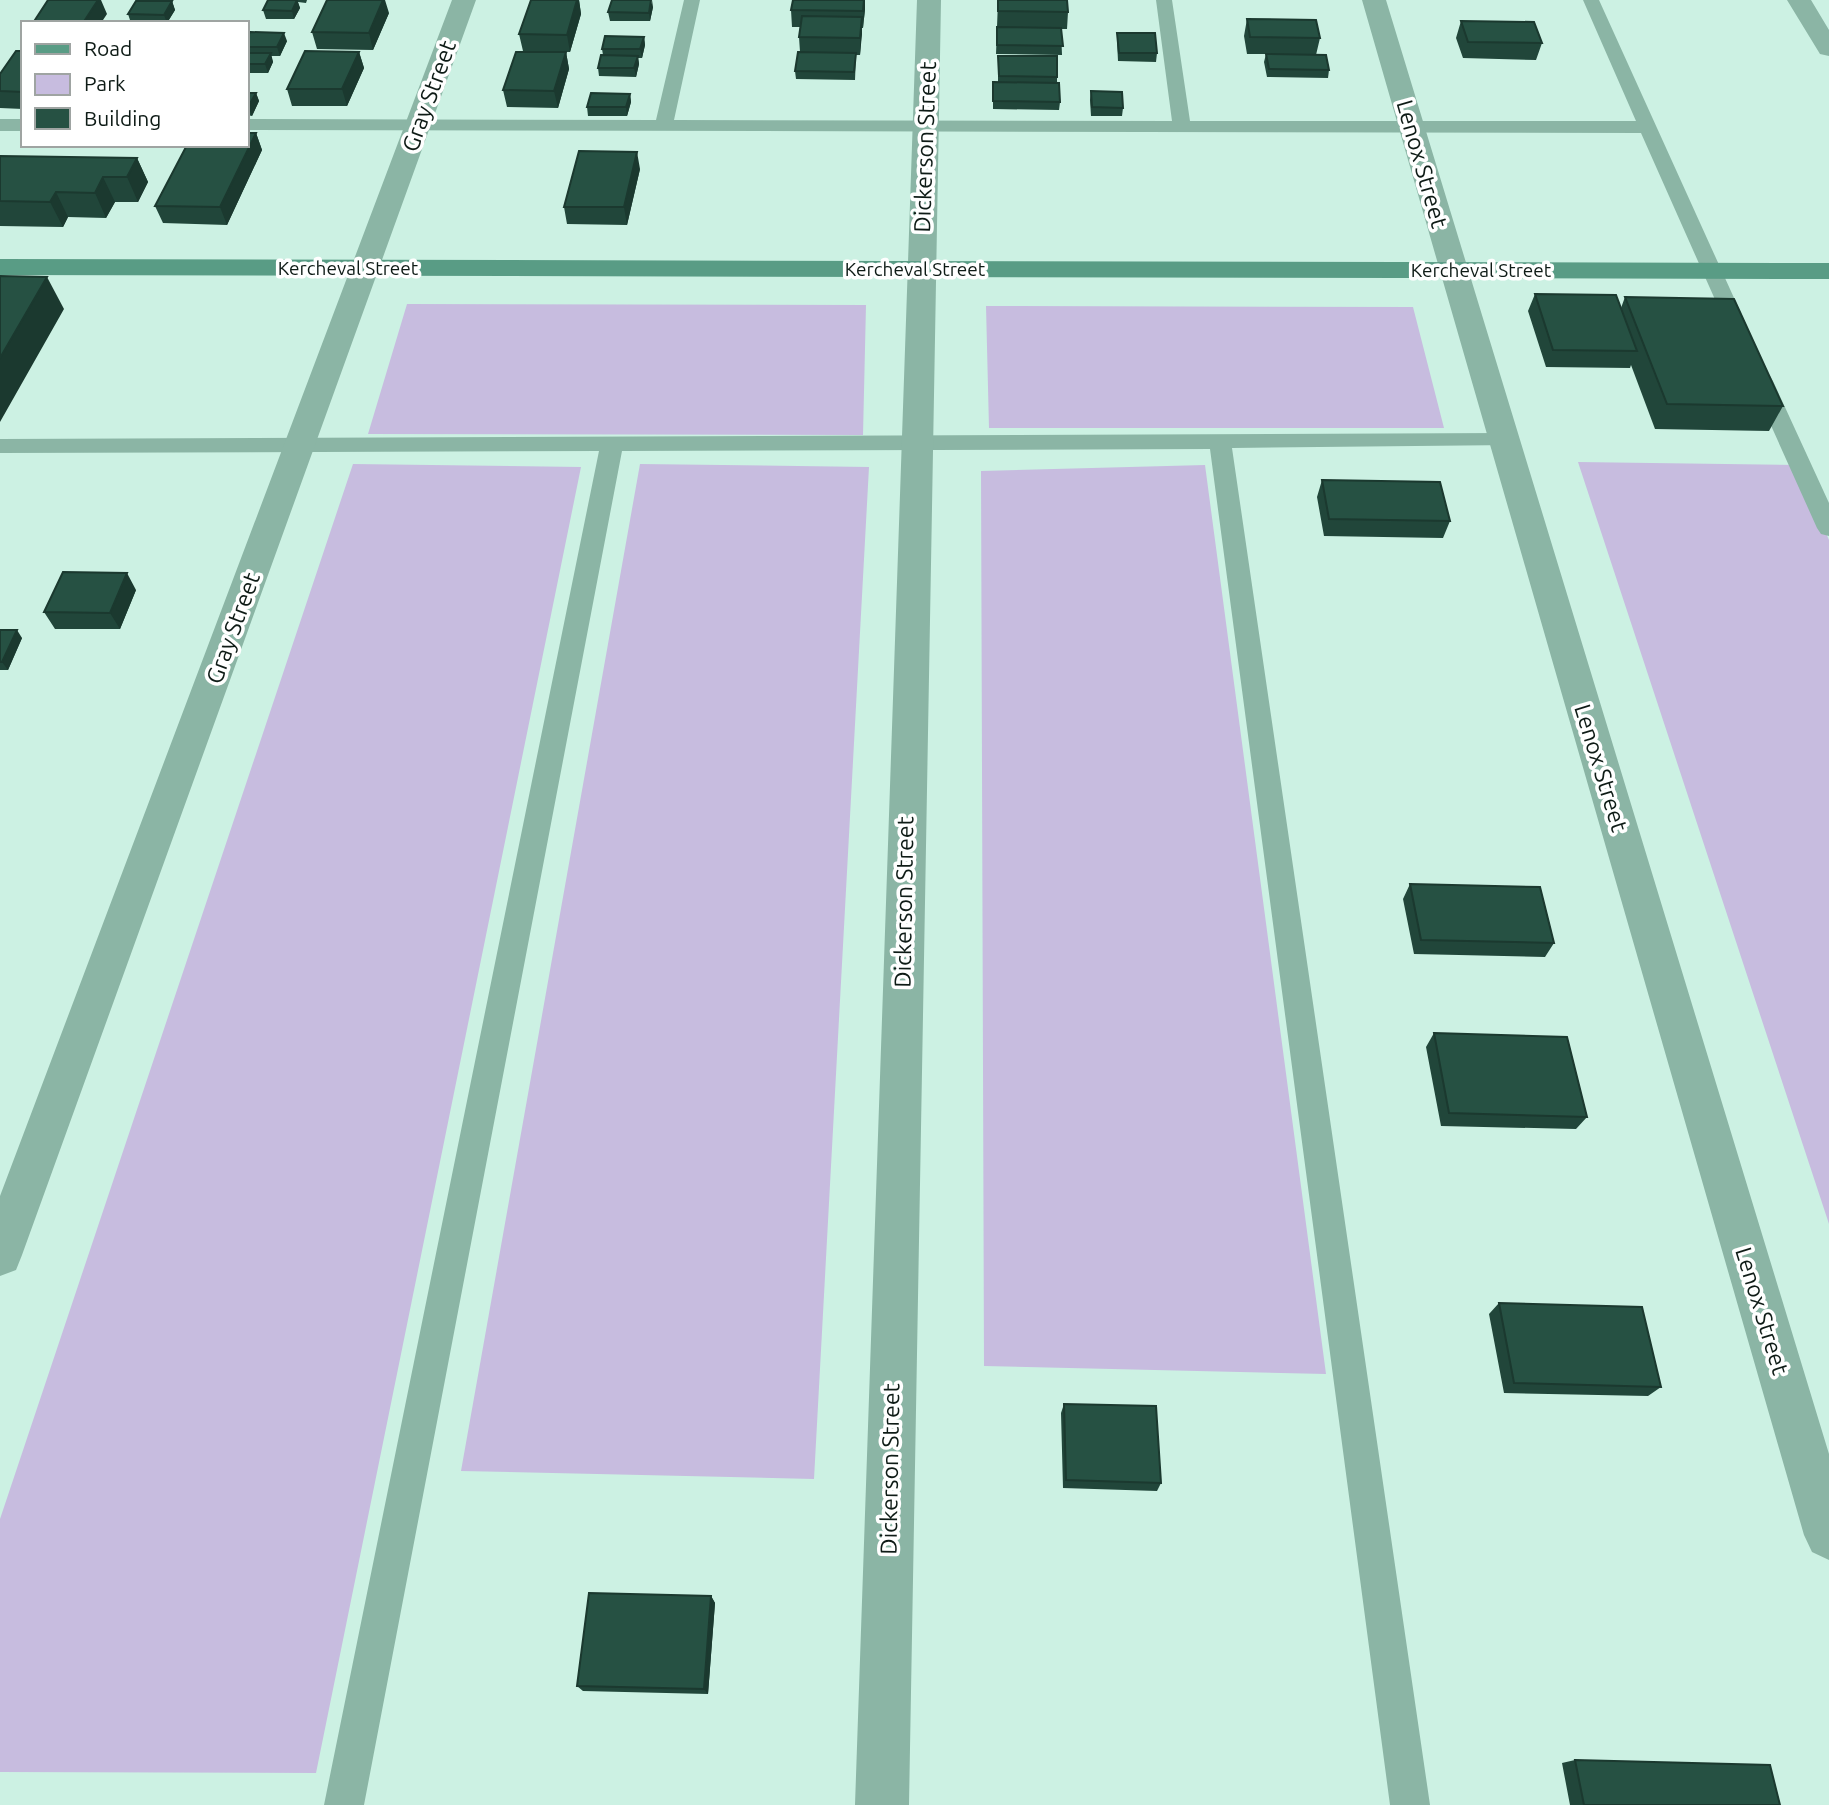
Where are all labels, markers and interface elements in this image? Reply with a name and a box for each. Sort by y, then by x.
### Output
legend [21,21,248,147]
text: Road [84,36,132,60]
street label: Gray Street [397,37,460,155]
street label: Dickerson Street [909,61,940,233]
text: Park [84,71,126,95]
street label: Lenox Street [1392,97,1453,231]
text: Building [84,106,161,130]
street label: Kercheval Street [278,257,419,279]
street label: Kercheval Street [845,258,986,280]
street label: Kercheval Street [1411,259,1552,281]
street label: Gray Street [201,569,264,687]
street label: Lenox Street [1570,701,1633,835]
street label: Dickerson Street [890,816,917,988]
street label: Lenox Street [1731,1244,1794,1378]
street label: Dickerson Street [876,1383,903,1555]

